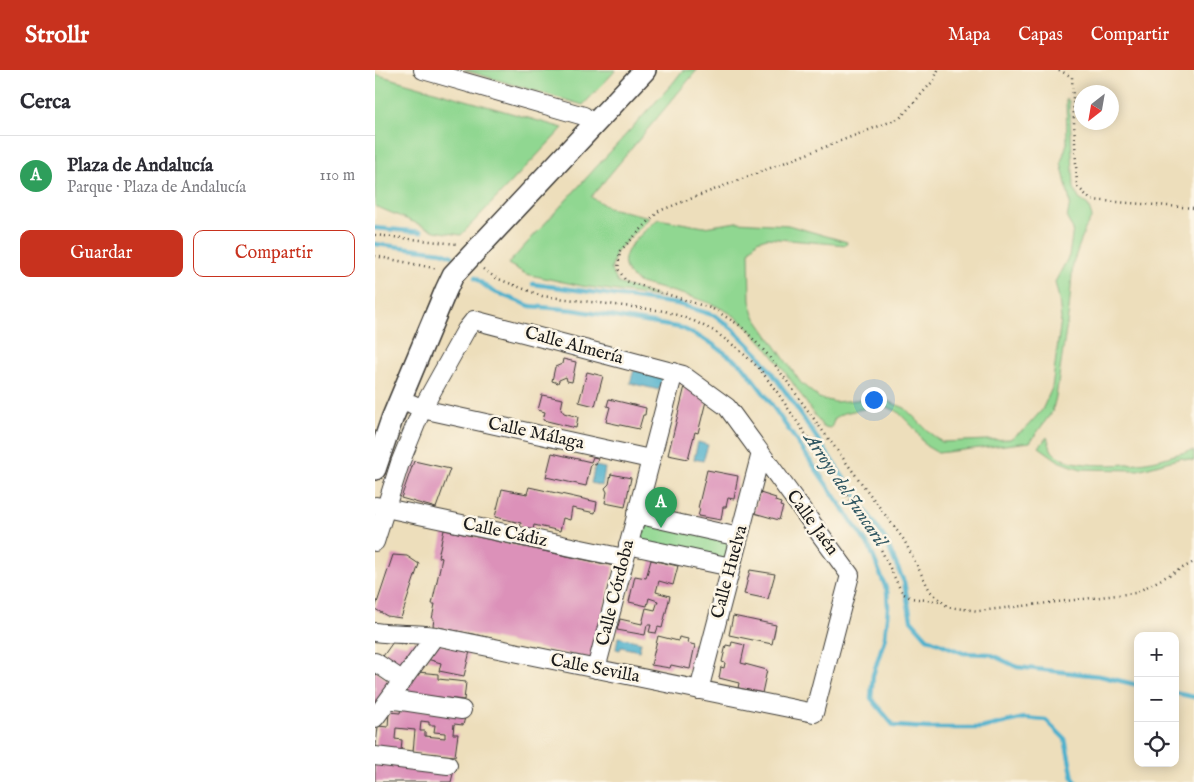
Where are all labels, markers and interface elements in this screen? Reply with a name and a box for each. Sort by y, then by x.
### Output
text: Strollr [25,20,89,51]
text: Mapa [948,24,990,47]
text: Capas [1018,24,1063,47]
text: Compartir [1091,24,1169,47]
north arrow [1074,85,1119,130]
text: Cerca [20,89,70,116]
text: Plaza de Andalucía [67,154,213,178]
text: A [31,166,41,186]
text: 110 m [319,166,355,186]
text: Parque · Plaza de Andalucía [67,178,246,198]
button: Guardar [20,230,183,277]
button: Compartir [193,230,355,277]
street label: Calle Almería [522,322,626,370]
your location [861,387,887,413]
street label: Calle Málaga [486,413,586,455]
water label: Arroyo del Juncaril [797,427,893,553]
street label: Calle Jaén [781,486,844,560]
pin: A [645,487,677,528]
street label: Calle Cádiz [461,513,549,553]
street label: Calle Huelva [706,523,754,621]
street label: Calle Córdoba [592,537,640,648]
map controls [1134,632,1179,767]
button: + [1134,632,1179,677]
street label: Calle Sevilla [548,649,642,689]
button: − [1134,677,1179,722]
button: locate [1134,722,1179,767]

